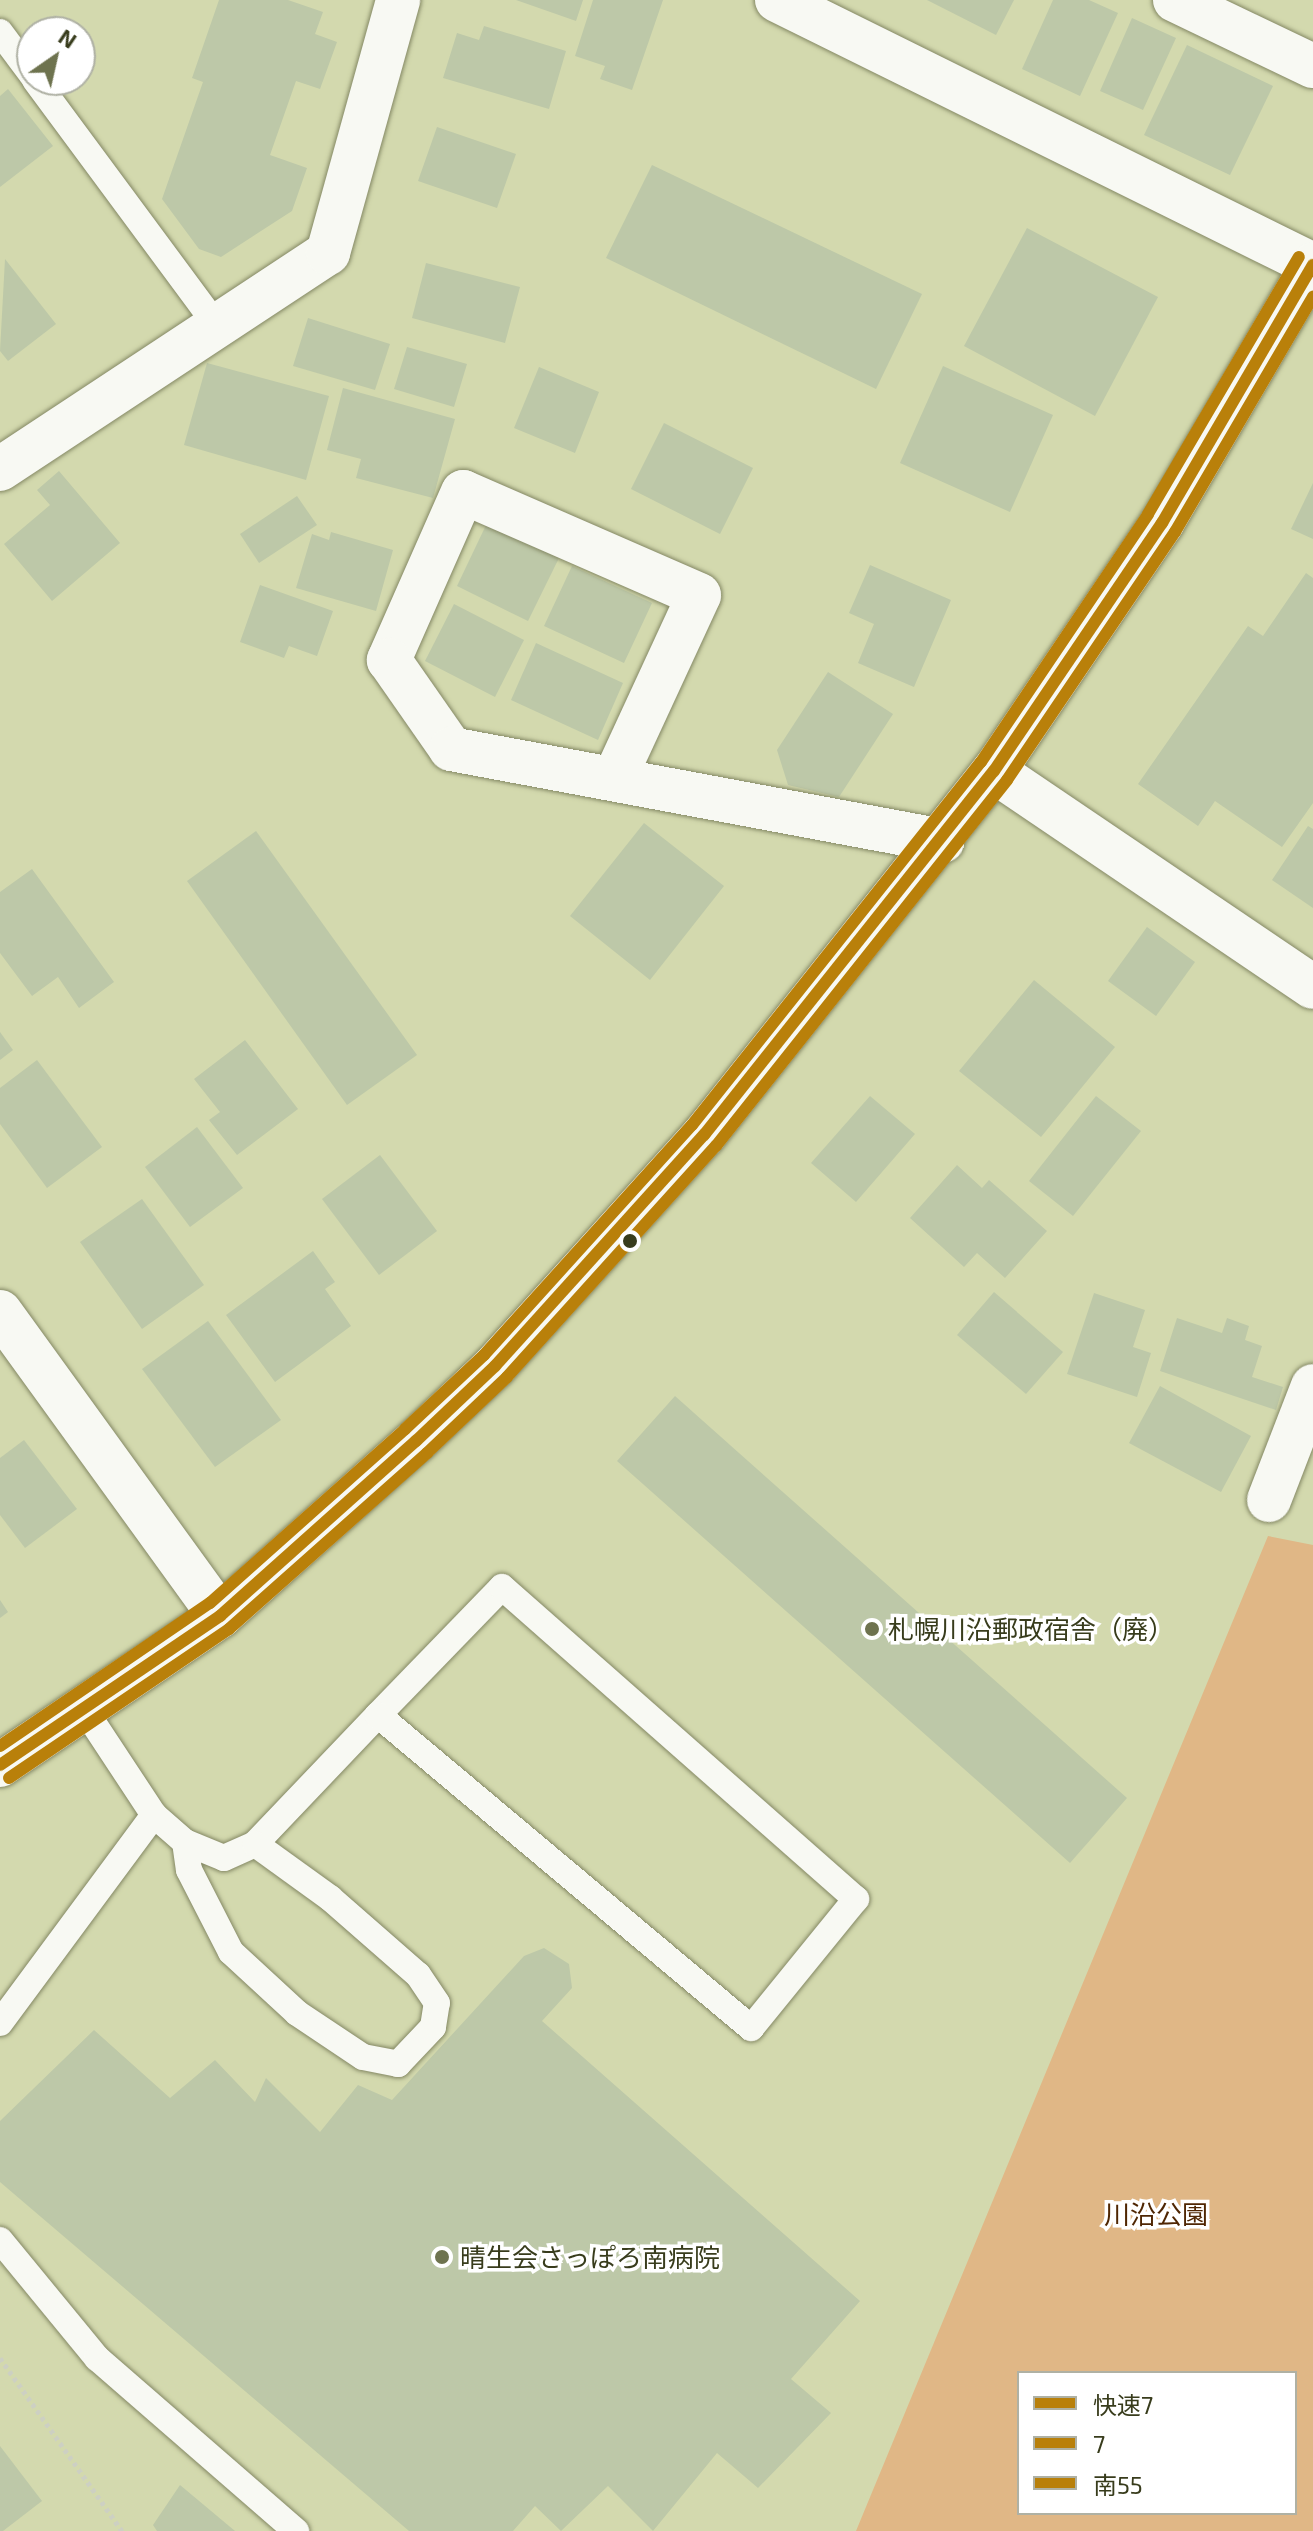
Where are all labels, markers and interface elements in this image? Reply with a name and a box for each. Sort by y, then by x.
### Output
north arrow [16,16,96,96]
text: N [54,23,82,53]
unlabelled marker [622,1233,638,1249]
place label: 札幌川沿郵政宿舎（廃） [888,1613,1174,1645]
marker: 札幌川沿郵政宿舎（廃） [863,1620,881,1638]
park label: 川沿公園 [1104,2198,1208,2230]
place label: 晴生会さっぽろ南病院 [460,2241,720,2273]
marker: 晴生会さっぽろ南病院 [431,2246,453,2268]
legend [1017,2371,1297,2515]
text: 快速7 [1093,2390,1153,2419]
text: 7 [1093,2429,1105,2458]
text: 南55 [1093,2470,1143,2499]

